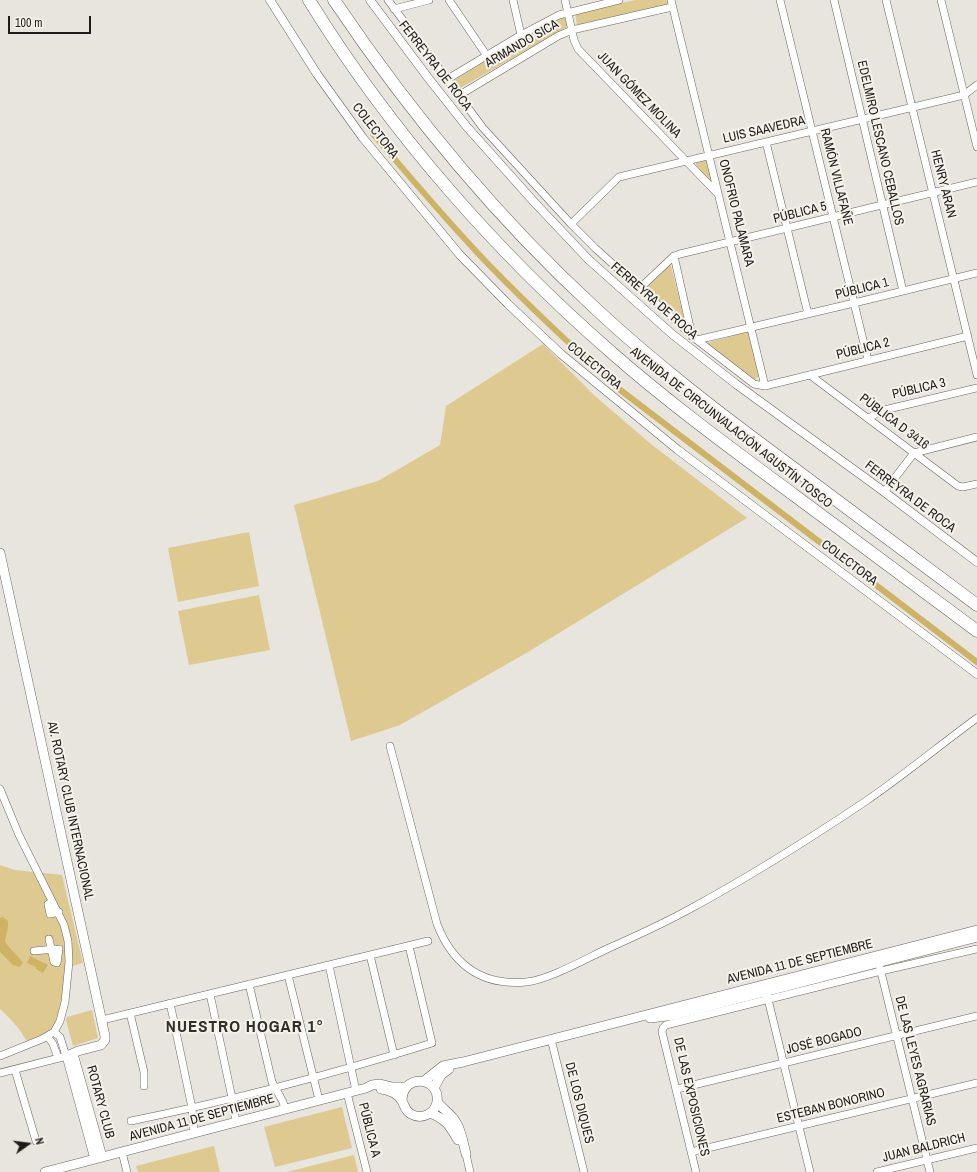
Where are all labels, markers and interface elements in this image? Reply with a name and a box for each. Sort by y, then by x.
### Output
scale bar [10,8,93,34]
text: 100 m [15,15,42,31]
street label: ARMANDO SICA [482,17,562,71]
street label: FERREYRA DE ROCA [395,18,475,114]
street label: JUAN GÓMEZ MOLINA [594,49,684,141]
street label: EDELMIRO LESCANO CEBALLOS [853,59,907,227]
street label: COLECTORA [348,100,402,162]
street label: LUIS SAAVEDRA [721,113,807,147]
street label: RAMÓN VILLAFAÑE [816,127,856,227]
street label: HENRY ARAN [927,148,959,220]
street label: ONOFRIO PALAMARA [715,158,757,268]
street label: PÚBLICA 5 [772,199,828,227]
street label: FERREYRA DE ROCA [608,259,700,343]
street label: PÚBLICA 1 [834,275,890,303]
street label: PÚBLICA 2 [835,335,891,363]
street label: COLECTORA [564,339,624,393]
street label: AVENIDA DE CIRCUNVALACIÓN AGUSTÍN TOSCO [627,344,835,512]
street label: PÚBLICA 3 [891,375,947,403]
street label: PÚBLICA D 3416 [856,391,932,453]
street label: FERREYRA DE ROCA [862,458,958,536]
street label: COLECTORA [818,537,880,589]
street label: AV. ROTARY CLUB INTERNACIONAL [43,720,97,902]
street label: AVENIDA 11 DE SEPTIEMBRE [726,936,874,988]
street label: DE LAS LEYES AGRARIAS [891,994,939,1128]
district label: NUESTRO HOGAR 1° [166,1017,324,1037]
street label: JOSÉ BOGADO [784,1024,864,1058]
street label: DE LAS EXPOSICIONES [670,1036,712,1158]
street label: DE LOS DIQUES [561,1061,597,1145]
street label: ROTARY CLUB [83,1064,117,1140]
street label: ESTEBAN BONORINO [775,1085,887,1127]
street label: AVENIDA 11 DE SEPTIEMBRE [128,1091,276,1145]
street label: PÚBLICA A [355,1101,383,1159]
north arrow [8,1124,48,1164]
street label: JUAN BALDRICH [881,1130,967,1166]
text: N [32,1136,47,1146]

